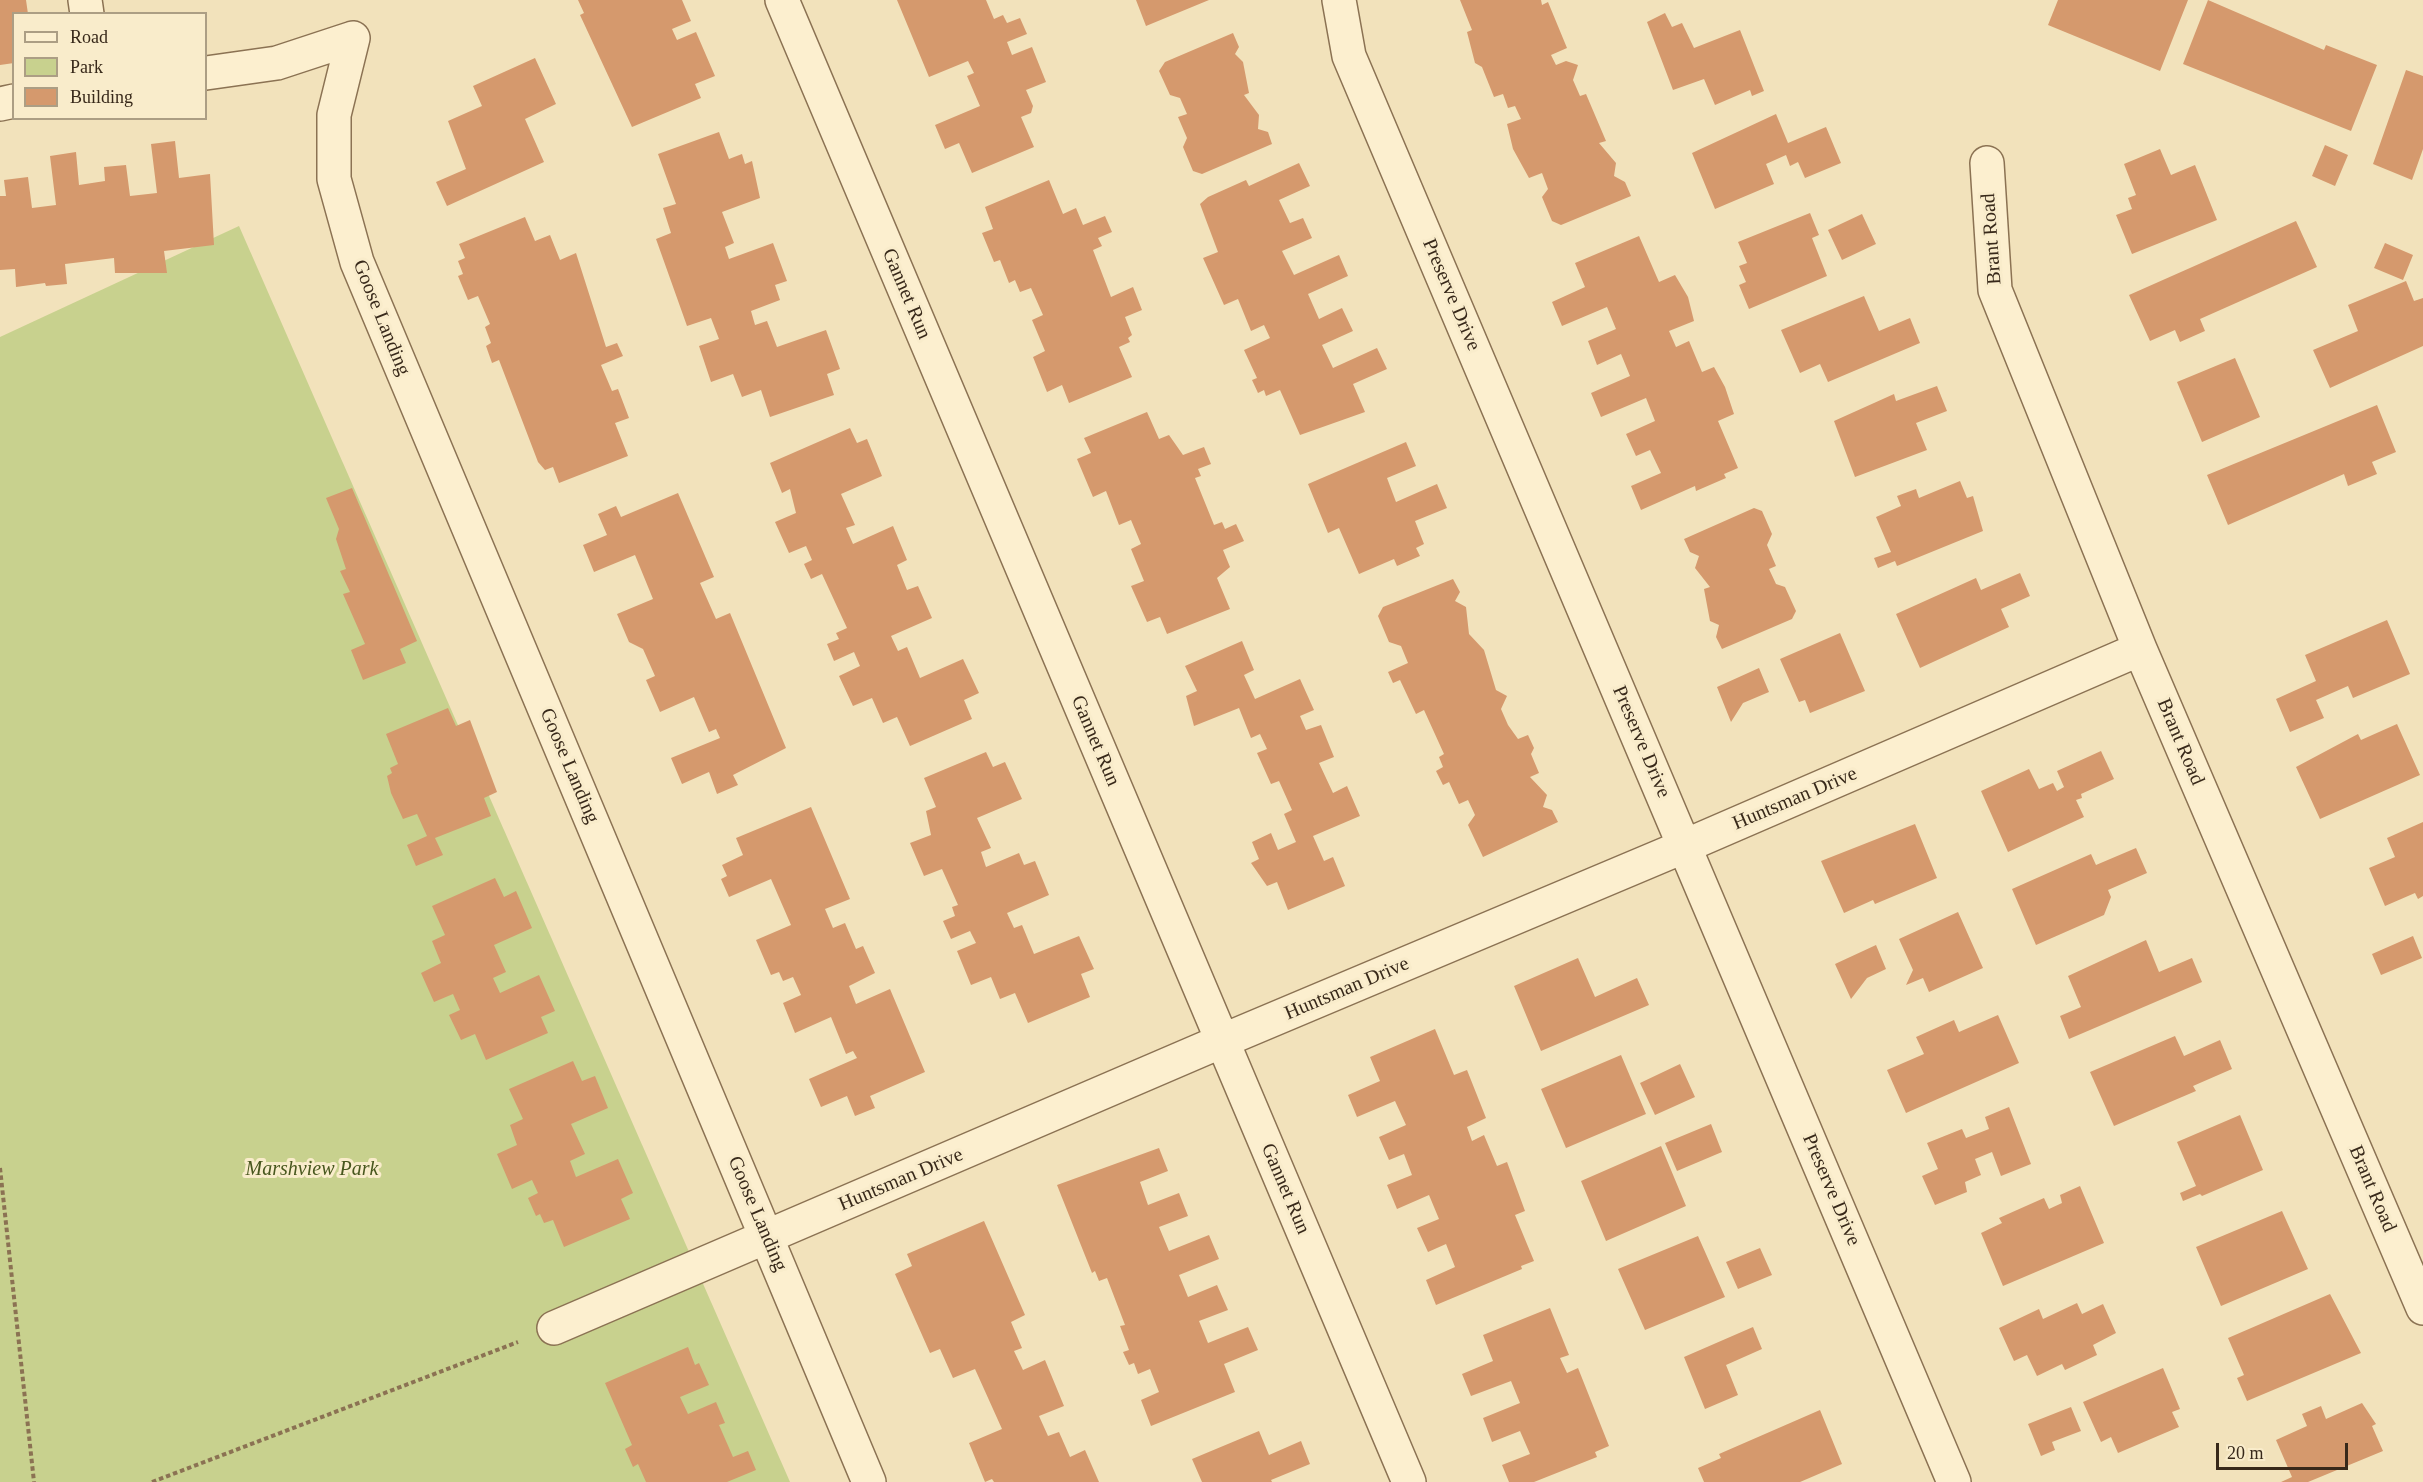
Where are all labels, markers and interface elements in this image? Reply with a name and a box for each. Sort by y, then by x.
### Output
legend [12,12,207,120]
text: Road [70,27,108,47]
text: Park [70,57,103,77]
text: Building [70,87,133,107]
street label: Brant Road [1977,192,2007,286]
street label: Preserve Drive [1417,235,1485,355]
street label: Gannet Run [876,245,936,343]
street label: Goose Landing [347,257,415,379]
street label: Preserve Drive [1607,682,1675,802]
street label: Gannet Run [1065,692,1125,790]
street label: Brant Road [2151,695,2209,789]
street label: Goose Landing [534,705,604,827]
street label: Huntsman Drive [1729,762,1861,836]
street label: Huntsman Drive [1281,952,1413,1026]
street label: Preserve Drive [1797,1130,1865,1250]
street label: Gannet Run [1255,1140,1315,1238]
street label: Brant Road [2343,1142,2401,1236]
street label: Huntsman Drive [835,1143,967,1217]
street label: Goose Landing [722,1153,792,1275]
park label: Marshview Park [246,1158,378,1182]
scale bar [2219,1431,2351,1469]
text: 20 m [2227,1443,2264,1463]

